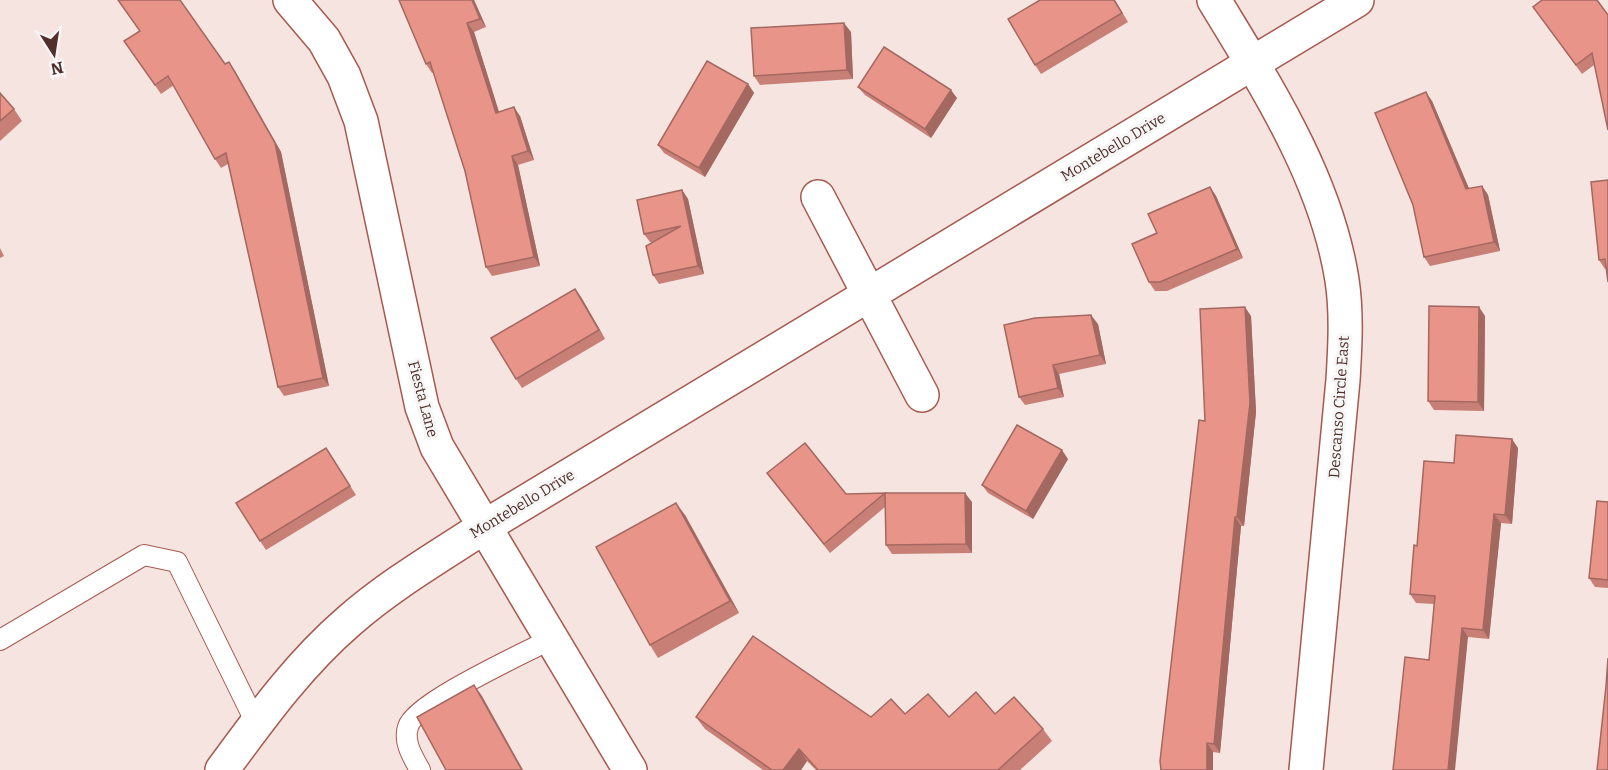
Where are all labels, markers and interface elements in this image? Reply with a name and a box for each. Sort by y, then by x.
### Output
north arrow [24,24,84,84]
text: N [49,58,65,79]
street label: Montebello Drive [1057,109,1169,185]
street label: Descanso Circle East [1325,335,1353,479]
street label: Fiesta Lane [404,359,442,439]
street label: Montebello Drive [466,466,578,542]

